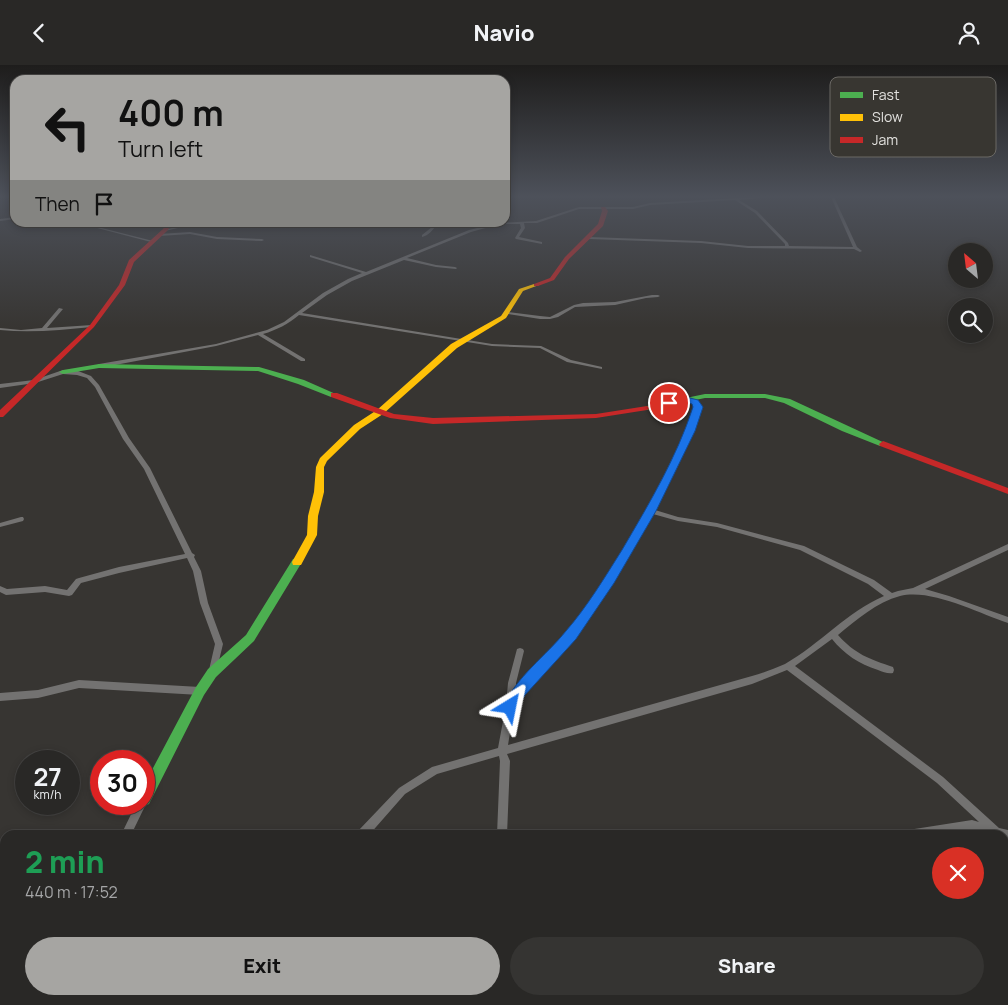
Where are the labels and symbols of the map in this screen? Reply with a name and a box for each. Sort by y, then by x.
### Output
legend [830,77,996,157]
text: Fast [872,85,900,104]
text: Slow [872,107,903,126]
text: Jam [872,130,898,149]
north arrow [948,243,992,287]
pin [648,382,690,424]
position arrow [483,680,535,732]
speed limit sign: 30 [90,750,155,815]

